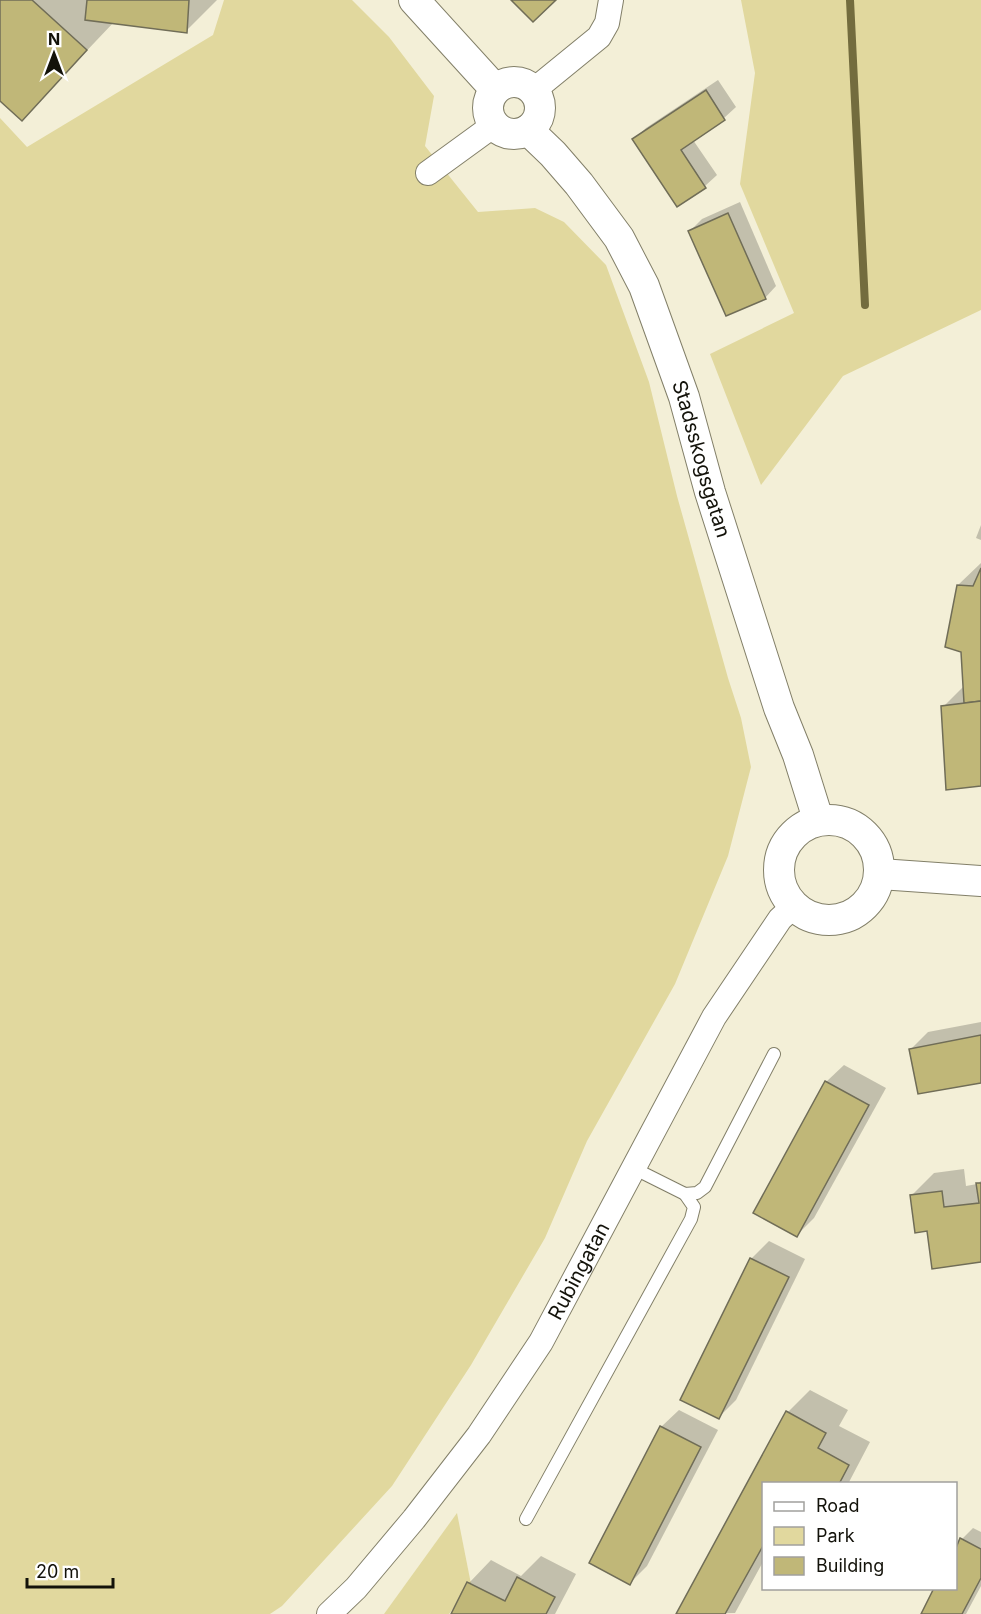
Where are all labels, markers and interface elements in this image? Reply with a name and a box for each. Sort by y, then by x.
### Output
north arrow [24,24,84,84]
text: N [48,29,60,49]
street label: Stadsskogsgatan [667,377,736,541]
street label: Rubingatan [543,1218,614,1324]
legend [762,1482,957,1590]
text: Road [816,1495,859,1516]
text: Park [816,1525,855,1546]
scale bar [27,1551,112,1589]
text: Building [816,1555,884,1576]
text: 20 m [36,1561,79,1582]

